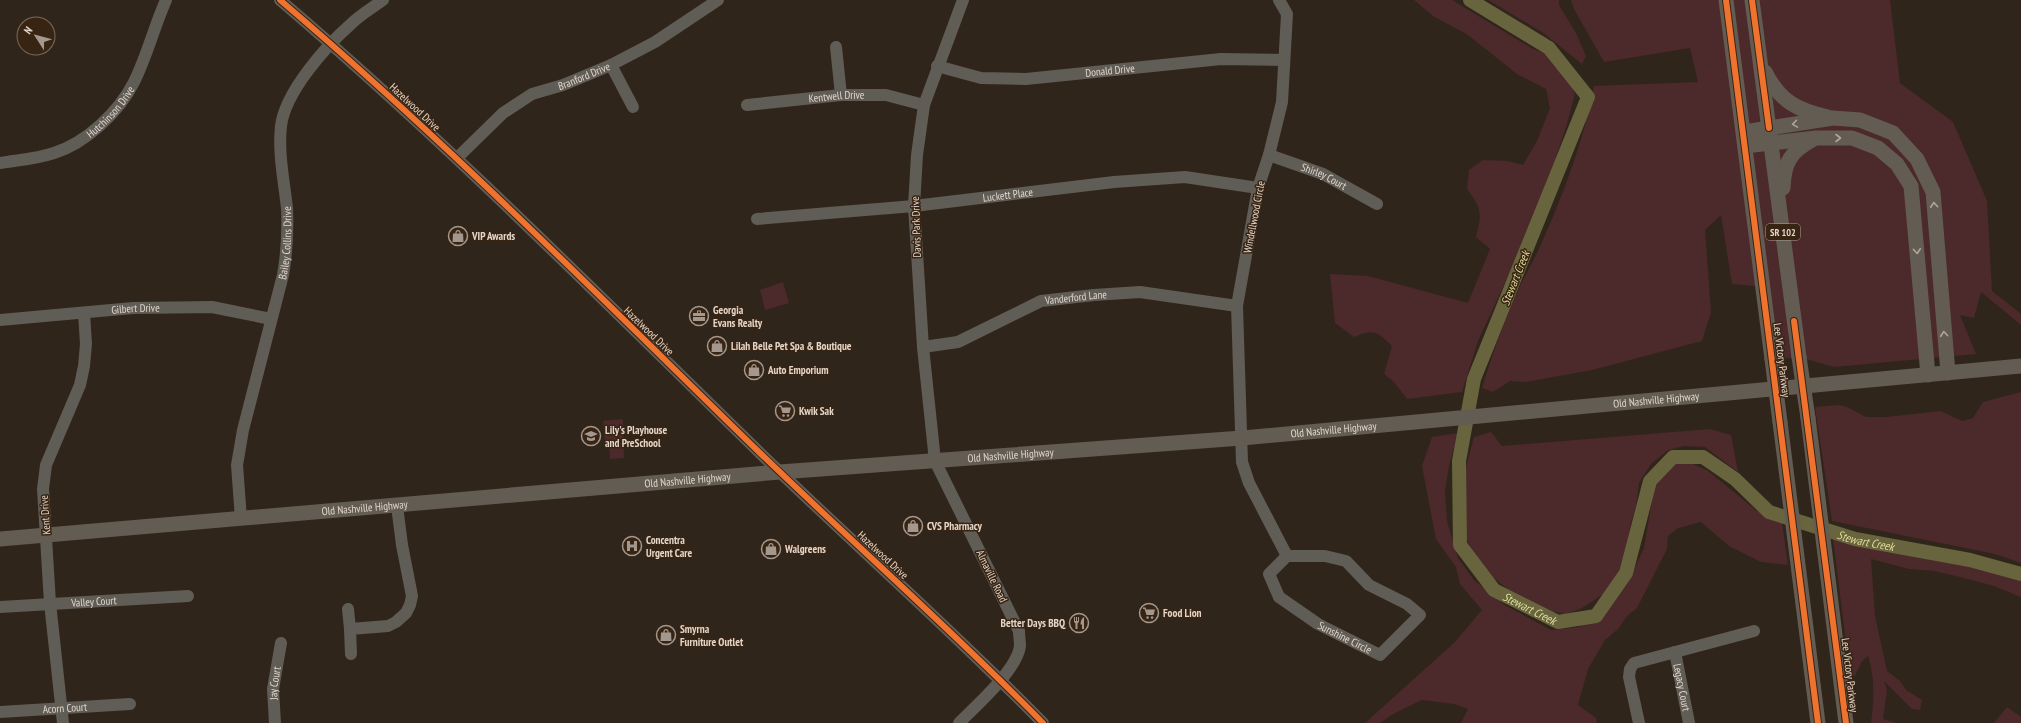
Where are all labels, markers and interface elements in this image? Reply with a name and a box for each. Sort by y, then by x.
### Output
north arrow [16,16,56,56]
text: N [20,24,35,37]
street label: Branford Drive [556,59,612,93]
street label: Donald Drive [1085,61,1136,80]
street label: Hazelwood Drive [387,80,444,134]
street label: Hutchinson Drive [84,83,138,141]
street label: Kentwell Drive [808,88,865,105]
one-way arrow [1792,119,1798,128]
one-way arrow [1835,134,1841,142]
street label: Shirley Court [1299,160,1349,193]
street label: Windellwood Circle [1240,179,1268,254]
street label: Luckett Place [982,185,1034,205]
street label: Davis Park Drive [908,196,924,258]
one-way arrow [1929,202,1938,208]
street label: Bailey Collins Drive [275,206,294,281]
road number: SR 102 [1766,224,1800,240]
shop icon: VIP Awards [447,225,469,247]
place label: VIP Awards [471,229,515,243]
water label: Stewart Creek [1497,247,1533,308]
one-way arrow [1913,248,1922,254]
street label: Vanderford Lane [1043,287,1108,308]
street label: Gilbert Drive [111,301,160,317]
place label: Georgia Evans Realty [713,303,763,330]
street label: Hazelwood Drive [621,304,677,359]
office icon: Georgia Evans Realty [688,305,710,327]
street label: Lee Victory Parkway [1770,322,1794,399]
one-way arrow [1940,331,1949,338]
shop icon: Lilah Belle Pet Spa & Boutique [706,335,728,357]
place label: Lilah Belle Pet Spa & Boutique [731,339,852,353]
shop icon: Auto Emporium [743,359,765,381]
place label: Auto Emporium [767,363,829,377]
street label: Old Nashville Highway [1613,389,1701,411]
supermarket icon: Kwik Sak [774,400,796,422]
place label: Kwik Sak [799,404,834,418]
street label: Old Nashville Highway [1290,419,1378,440]
place label: Lily's Playhouse and PreSchool [605,423,667,450]
school or university icon: Lily's Playhouse and PreSchool [580,425,602,447]
street label: Old Nashville Highway [967,445,1055,465]
street label: Old Nashville Highway [644,469,732,491]
street label: Kent Drive [37,494,53,535]
street label: Old Nashville Highway [321,497,409,518]
shop icon: CVS Pharmacy [902,515,924,537]
place label: CVS Pharmacy [927,519,982,533]
water label: Stewart Creek [1836,526,1897,554]
street label: Hazelwood Drive [855,528,912,582]
place label: Concentra Urgent Care [646,533,692,560]
hospital icon: Concentra Urgent Care [621,535,643,557]
shop icon: Walgreens [760,538,782,560]
place label: Walgreens [784,542,826,556]
street label: Almaville Road [973,547,1011,605]
water label: Stewart Creek [1501,588,1560,628]
street label: Valley Court [70,593,117,610]
supermarket icon: Food Lion [1138,602,1160,624]
place label: Food Lion [1163,606,1202,620]
restaurant icon: Better Days BBQ [1068,612,1090,634]
place label: Better Days BBQ [1001,616,1066,630]
street label: Sunshine Circle [1316,618,1375,657]
place label: Smyrna Furniture Outlet [680,622,744,649]
shop icon: Smyrna Furniture Outlet [655,624,677,646]
street label: Lee Victory Parkway [1838,637,1862,714]
street label: Legacy Court [1670,662,1694,712]
street label: Jay Court [266,665,284,701]
street label: Acorn Court [42,700,87,716]

